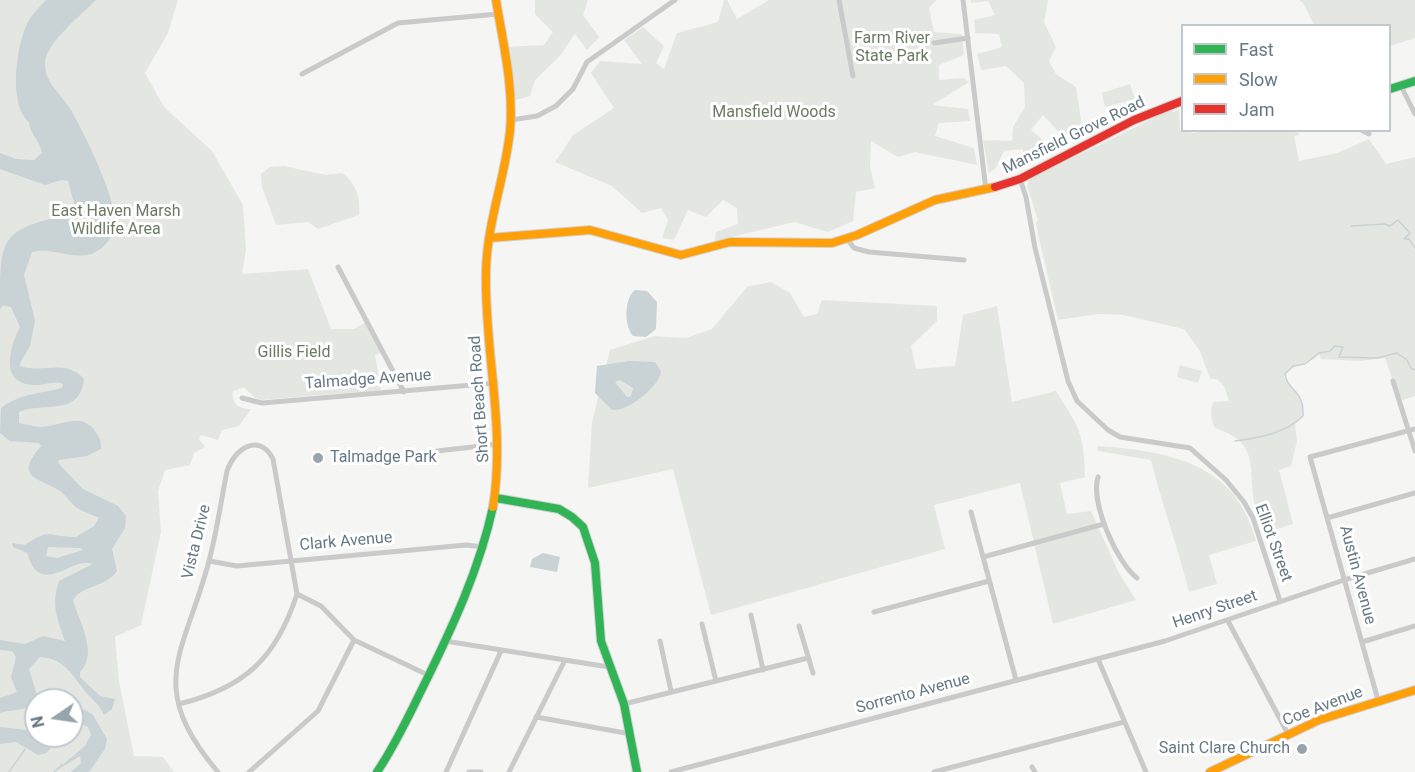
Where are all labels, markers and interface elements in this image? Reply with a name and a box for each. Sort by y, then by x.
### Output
legend [1181,24,1391,132]
park label: Farm River State Park [854,29,930,67]
text: Fast [1239,39,1274,60]
text: Slow [1239,69,1278,90]
street label: Mansfield Grove Road [1000,93,1148,179]
text: Jam [1239,99,1275,120]
park label: Mansfield Woods [712,103,836,123]
park label: East Haven Marsh Wildlife Area [51,202,181,240]
street label: Short Beach Road [466,335,494,463]
park label: Gillis Field [258,343,330,363]
street label: Talmadge Avenue [304,366,432,394]
place label: Talmadge Park [330,448,437,468]
marker: Talmadge Park [311,451,325,465]
street label: Elliot Street [1250,502,1296,584]
street label: Vista Drive [178,503,216,581]
street label: Austin Avenue [1335,523,1379,627]
street label: Clark Avenue [299,528,393,556]
street label: Henry Street [1170,587,1260,633]
street label: Sorrento Avenue [854,670,972,718]
street label: Coe Avenue [1280,683,1366,731]
north arrow [24,688,84,748]
text: N [27,714,48,729]
place label: Saint Clare Church [1159,739,1290,759]
marker: Saint Clare Church [1295,742,1309,756]

